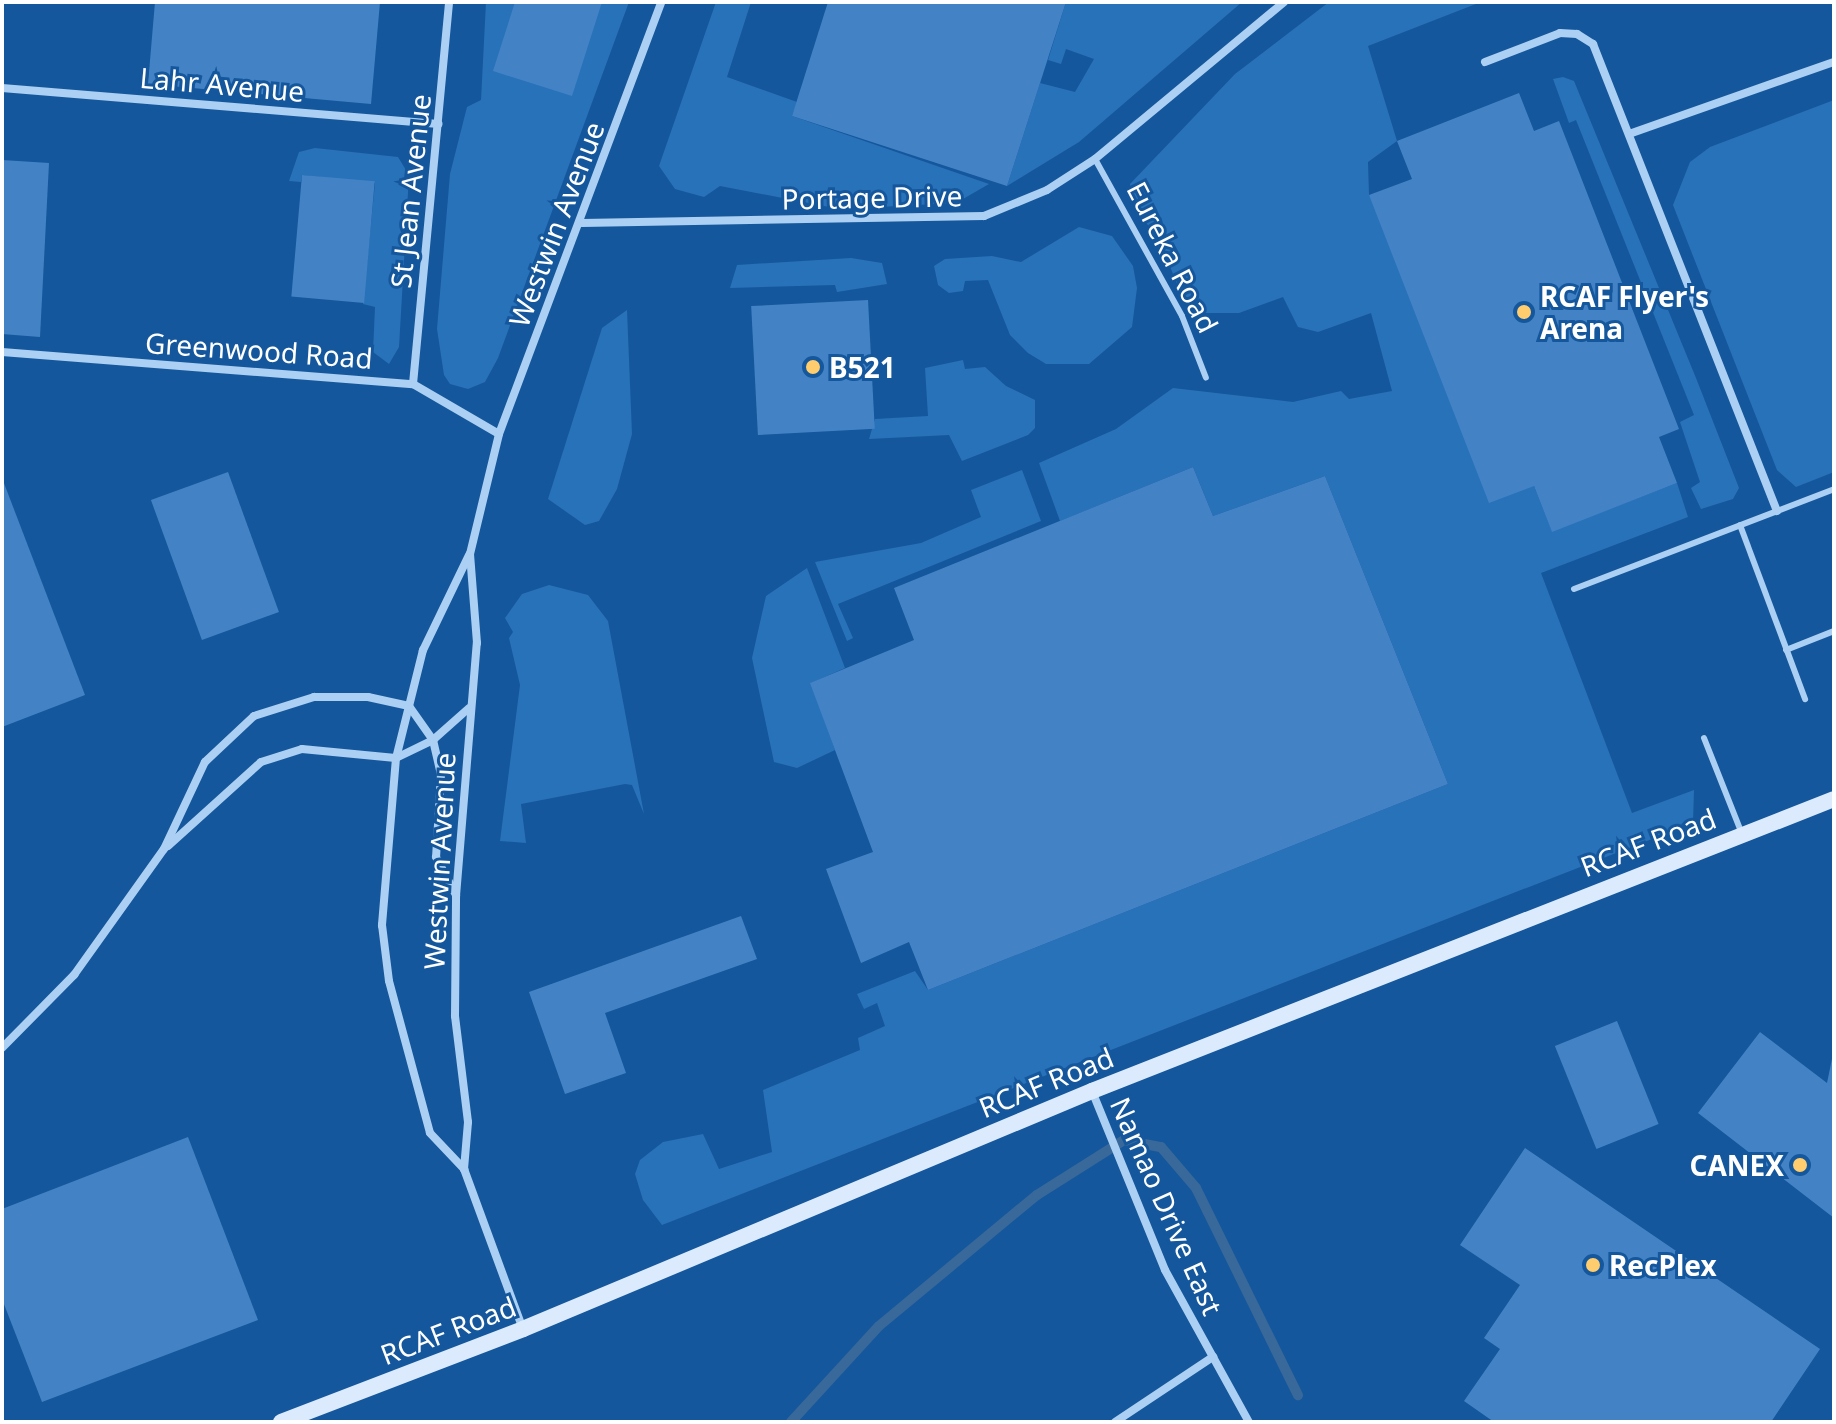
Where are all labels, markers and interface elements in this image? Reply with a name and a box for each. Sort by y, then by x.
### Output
street label: Lahr Avenue [138,60,306,108]
street label: St Jean Avenue [383,92,437,290]
street label: Westwin Avenue [501,117,611,331]
street label: Eureka Road [1121,176,1225,338]
street label: Portage Drive [781,179,963,215]
place label: RCAF Flyer's Arena [1540,279,1709,345]
marker: RCAF Flyer's Arena [1515,303,1533,321]
street label: Greenwood Road [144,325,374,375]
place label: B521 [829,350,896,384]
marker: B521 [804,358,822,376]
street label: Westwin Avenue [417,752,461,970]
street label: RCAF Road [1576,801,1720,883]
street label: RCAF Road [974,1040,1118,1124]
street label: Namao Drive East [1104,1092,1230,1320]
place label: CANEX [1689,1148,1784,1182]
marker: CANEX [1791,1156,1809,1174]
place label: RecPlex [1609,1248,1717,1282]
marker: RecPlex [1584,1256,1602,1274]
street label: RCAF Road [376,1289,520,1371]

